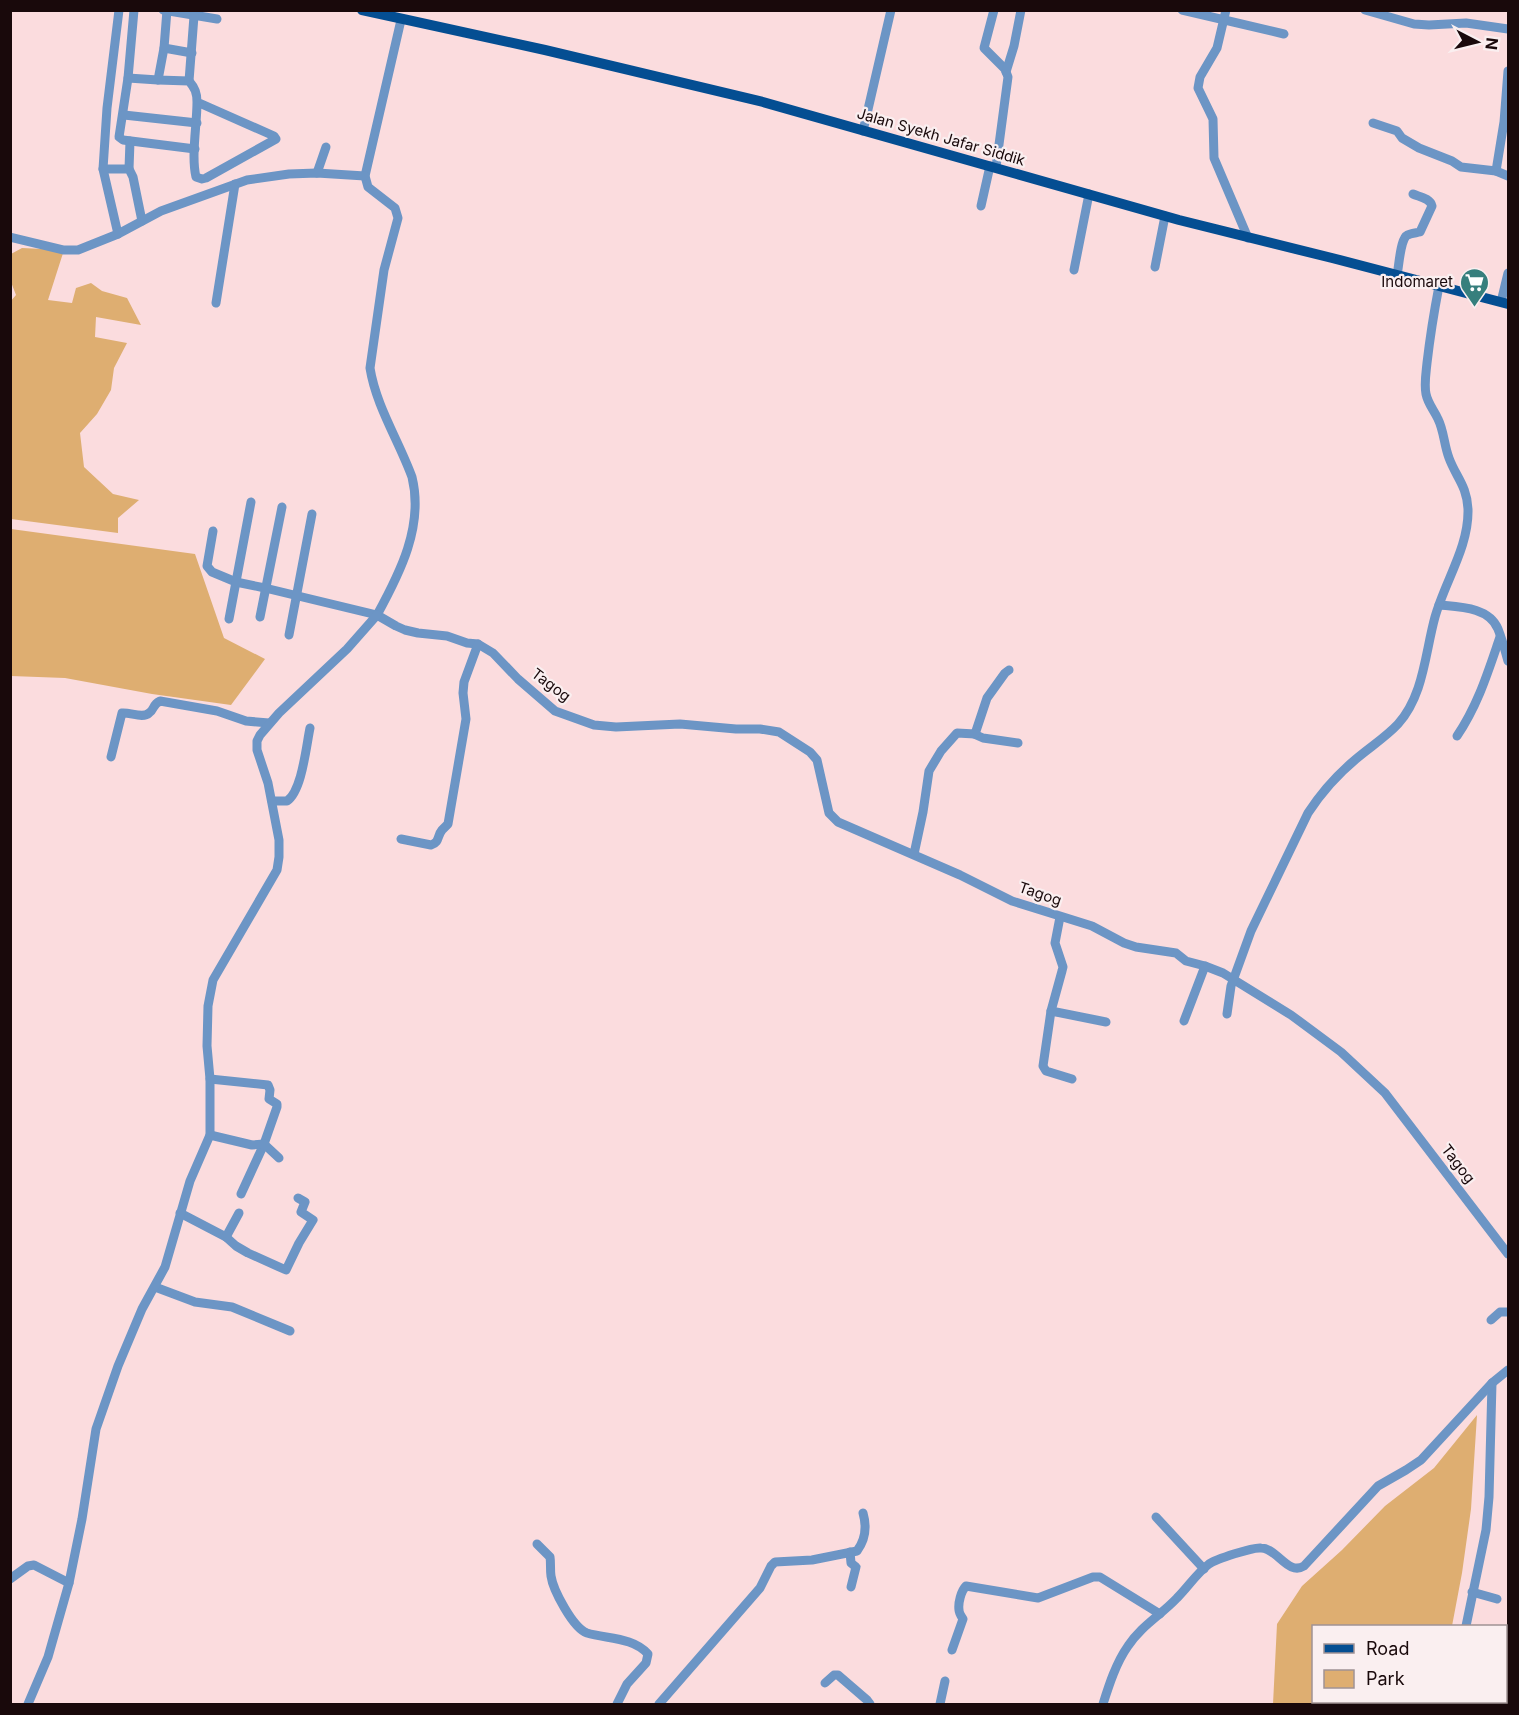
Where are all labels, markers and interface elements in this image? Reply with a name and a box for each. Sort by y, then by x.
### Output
north arrow [1447,12,1507,72]
text: N [1481,37,1503,51]
street label: Jalan Syekh Jafar Siddik [855,103,1028,170]
supermarket icon: Indomaret [1458,266,1490,308]
place label: Indomaret [1381,272,1453,291]
street label: Tagog [528,664,575,706]
street label: Tagog [1016,877,1064,910]
street label: Tagog [1437,1140,1480,1187]
legend [1312,1625,1507,1703]
text: Road [1366,1638,1409,1659]
text: Park [1366,1668,1405,1689]

